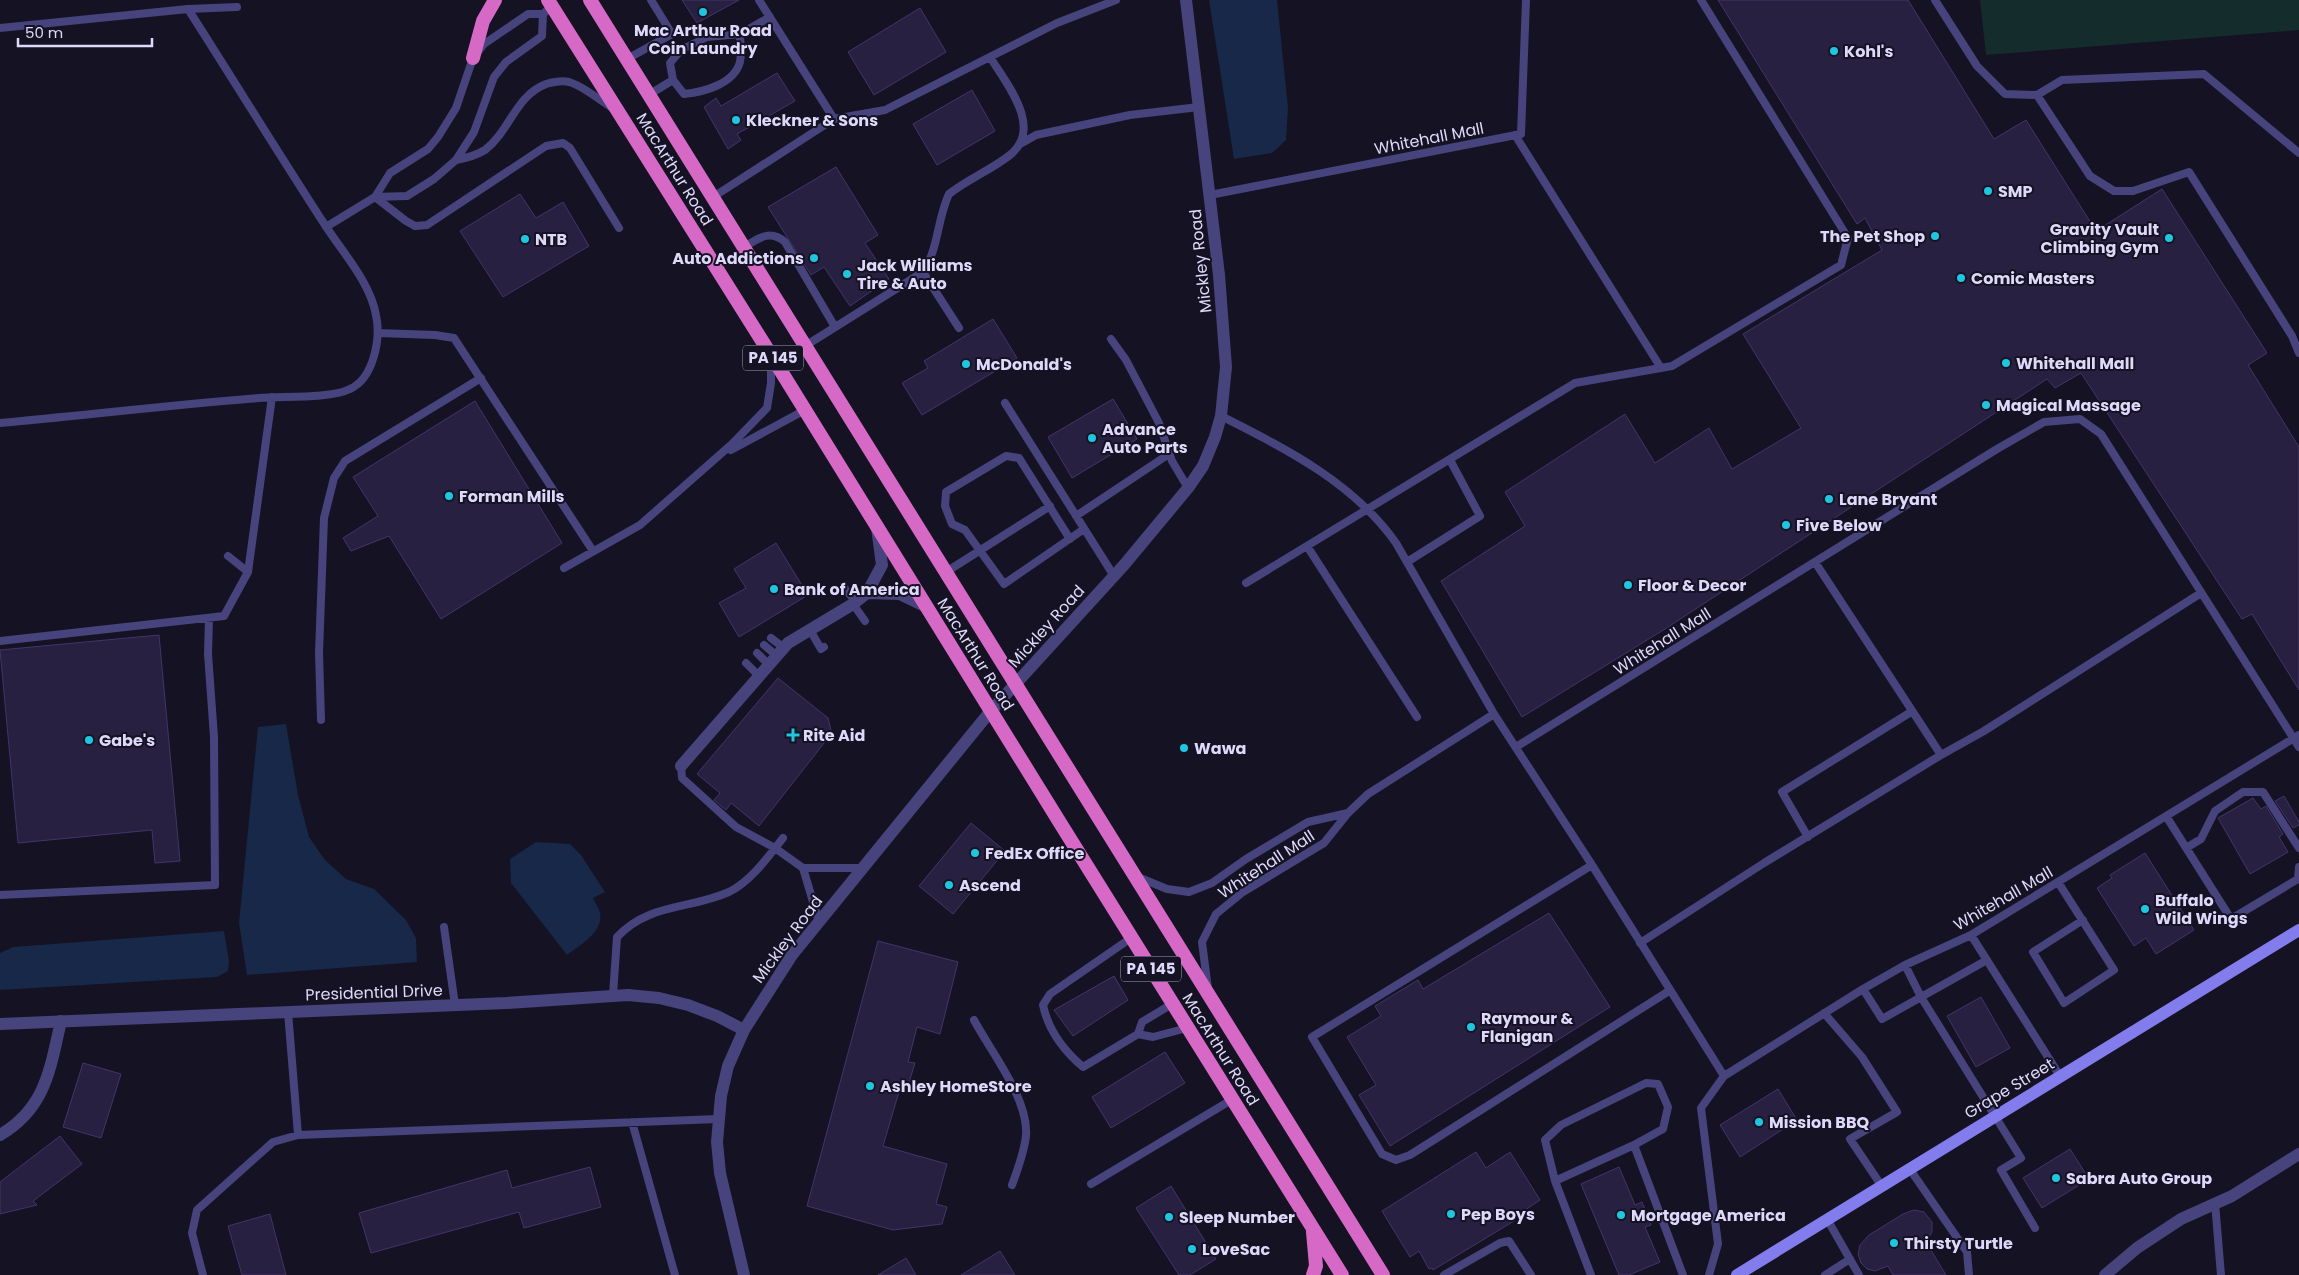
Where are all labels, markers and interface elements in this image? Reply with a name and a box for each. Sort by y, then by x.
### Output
marker: Mac Arthur Road Coin Laundry [697,6,709,18]
scale bar [18,15,151,47]
place label: Mac Arthur Road Coin Laundry [634,19,772,60]
text: 50 m [25,22,63,43]
place label: Kohl's [1844,40,1893,63]
marker: Kohl's [1828,45,1840,57]
street label: MacArthur Road [631,108,719,230]
place label: Kleckner & Sons [746,109,878,132]
marker: Kleckner & Sons [730,114,742,126]
street label: Whitehall Mall [1372,117,1486,160]
place label: SMP [1998,180,2033,203]
marker: SMP [1982,185,1994,197]
street label: Mickley Road [1184,208,1217,314]
place label: Gravity Vault Climbing Gym [2041,218,2159,259]
place label: The Pet Shop [1820,225,1925,248]
place label: NTB [535,228,567,251]
marker: The Pet Shop [1929,230,1941,242]
marker: Gravity Vault Climbing Gym [2163,232,2175,244]
marker: NTB [519,233,531,245]
place label: Auto Addictions [672,247,804,270]
marker: Auto Addictions [808,252,820,264]
place label: Jack Williams Tire & Auto [857,254,973,295]
place label: Comic Masters [1971,267,2095,290]
marker: Jack Williams Tire & Auto [841,268,853,280]
marker: Comic Masters [1955,272,1967,284]
road number: PA 145 [743,346,803,370]
place label: Whitehall Mall [2016,352,2134,375]
place label: McDonald's [976,353,1072,376]
marker: Whitehall Mall [2000,357,2012,369]
marker: McDonald's [960,358,972,370]
place label: Magical Massage [1996,394,2141,417]
marker: Magical Massage [1980,399,1992,411]
place label: Advance Auto Parts [1102,418,1188,459]
marker: Advance Auto Parts [1086,432,1098,444]
place label: Forman Mills [459,485,565,508]
place label: Lane Bryant [1839,488,1937,511]
marker: Forman Mills [443,490,455,502]
marker: Lane Bryant [1823,493,1835,505]
place label: Five Below [1796,514,1882,537]
marker: Five Below [1780,519,1792,531]
place label: Floor & Decor [1638,574,1747,597]
place label: Bank of America [784,578,920,601]
marker: Floor & Decor [1622,579,1634,591]
street label: Mickley Road [1003,580,1090,673]
marker: Bank of America [768,583,780,595]
street label: MacArthur Road [932,593,1020,715]
street label: Whitehall Mall [1609,602,1716,681]
place label: Rite Aid [803,724,865,747]
place label: Gabe's [99,729,155,752]
marker: Rite Aid [787,729,799,741]
marker: Gabe's [83,734,95,746]
place label: Wawa [1194,737,1246,760]
marker: Wawa [1178,742,1190,754]
street label: Whitehall Mall [1213,824,1319,904]
place label: FedEx Office [985,842,1084,865]
marker: FedEx Office [969,847,981,859]
street label: Whitehall Mall [1949,861,2057,936]
place label: Ascend [959,874,1021,897]
marker: Ascend [943,879,955,891]
place label: Buffalo Wild Wings [2155,889,2248,930]
street label: Mickley Road [747,891,828,988]
marker: Buffalo Wild Wings [2139,903,2151,915]
road number: PA 145 [1121,956,1181,982]
street label: Presidential Drive [305,979,443,1006]
street label: MacArthur Road [1177,988,1265,1110]
place label: Raymour & Flanigan [1481,1007,1574,1048]
marker: Raymour & Flanigan [1465,1021,1477,1033]
street label: Grape Street [1960,1052,2059,1124]
place label: Ashley HomeStore [880,1075,1032,1098]
marker: Ashley HomeStore [864,1080,876,1092]
place label: Mission BBQ [1769,1111,1869,1134]
marker: Mission BBQ [1753,1116,1765,1128]
place label: Sabra Auto Group [2066,1167,2212,1190]
marker: Sabra Auto Group [2050,1172,2062,1184]
place label: Pep Boys [1461,1203,1535,1226]
place label: Mortgage America [1631,1204,1786,1227]
place label: Sleep Number [1179,1206,1295,1229]
marker: Pep Boys [1445,1208,1457,1220]
marker: Mortgage America [1615,1209,1627,1221]
marker: Sleep Number [1163,1211,1175,1223]
place label: Thirsty Turtle [1904,1232,2013,1255]
marker: Thirsty Turtle [1888,1237,1900,1249]
place label: LoveSac [1202,1238,1270,1261]
marker: LoveSac [1186,1243,1198,1255]

